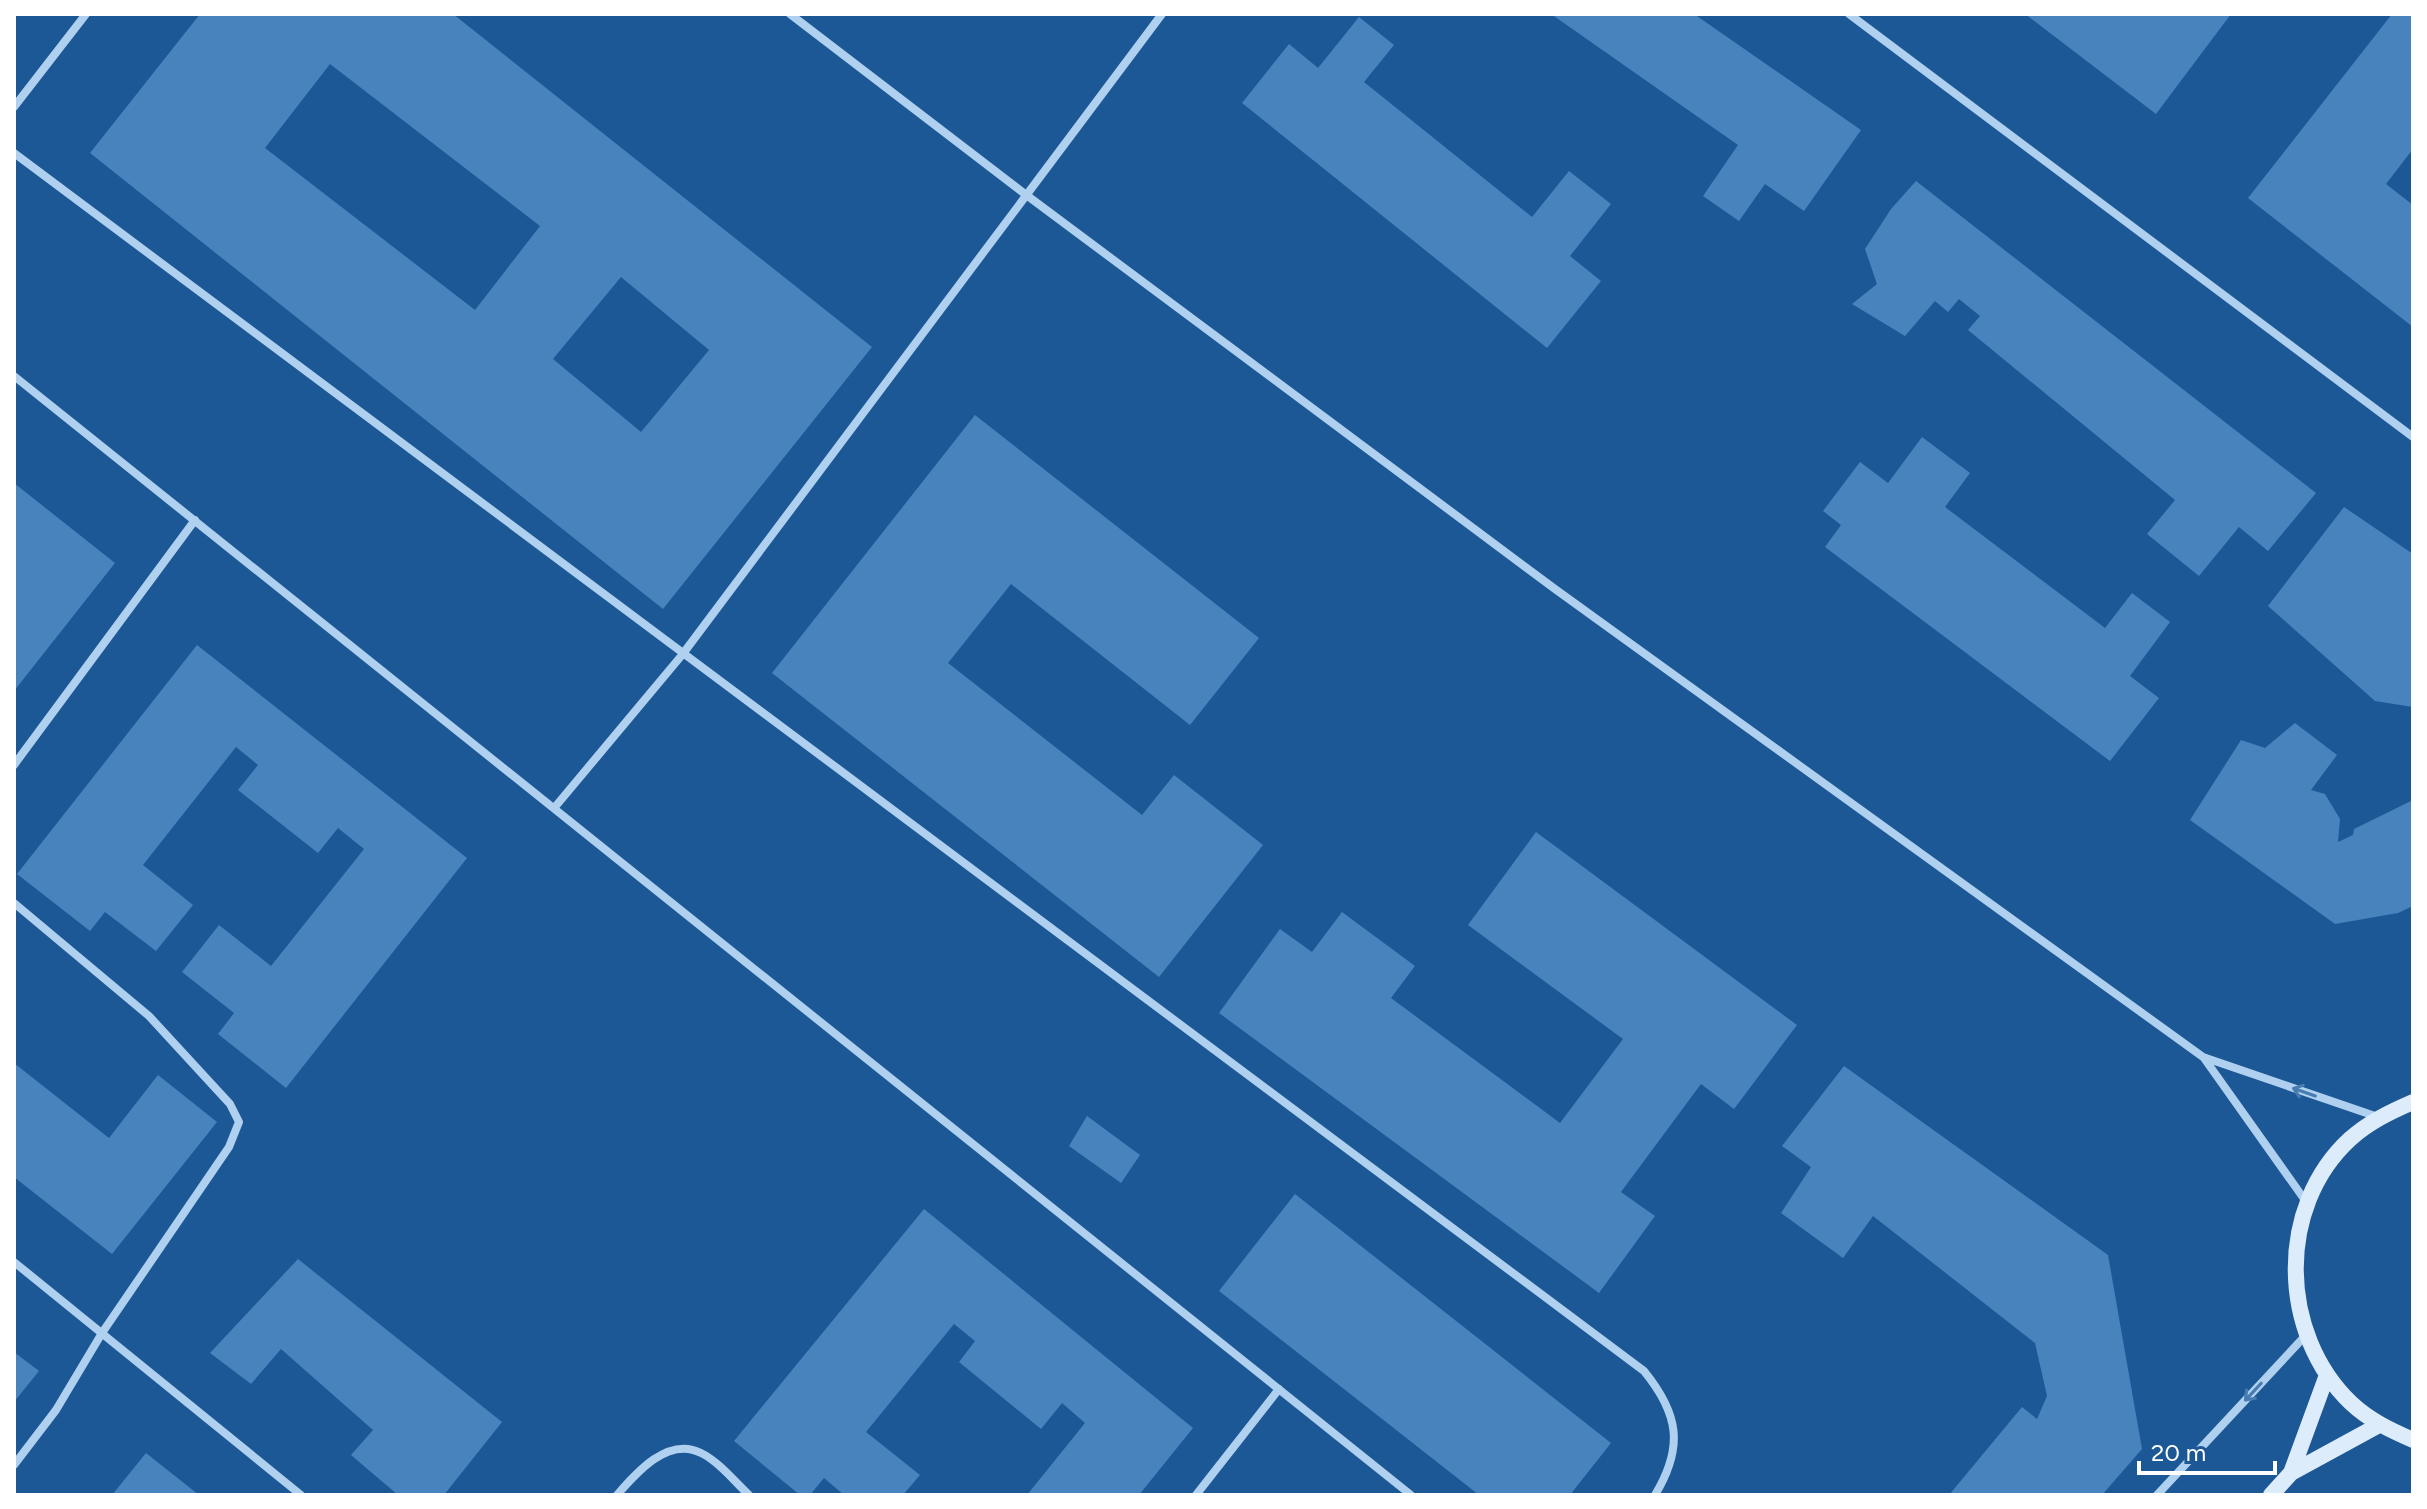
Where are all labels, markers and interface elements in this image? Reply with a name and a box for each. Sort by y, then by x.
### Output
one-way arrow [2292,1083,2317,1098]
one-way arrow [2244,1382,2263,1401]
scale bar [2139,1425,2275,1475]
text: 20 m [2151,1438,2206,1467]

